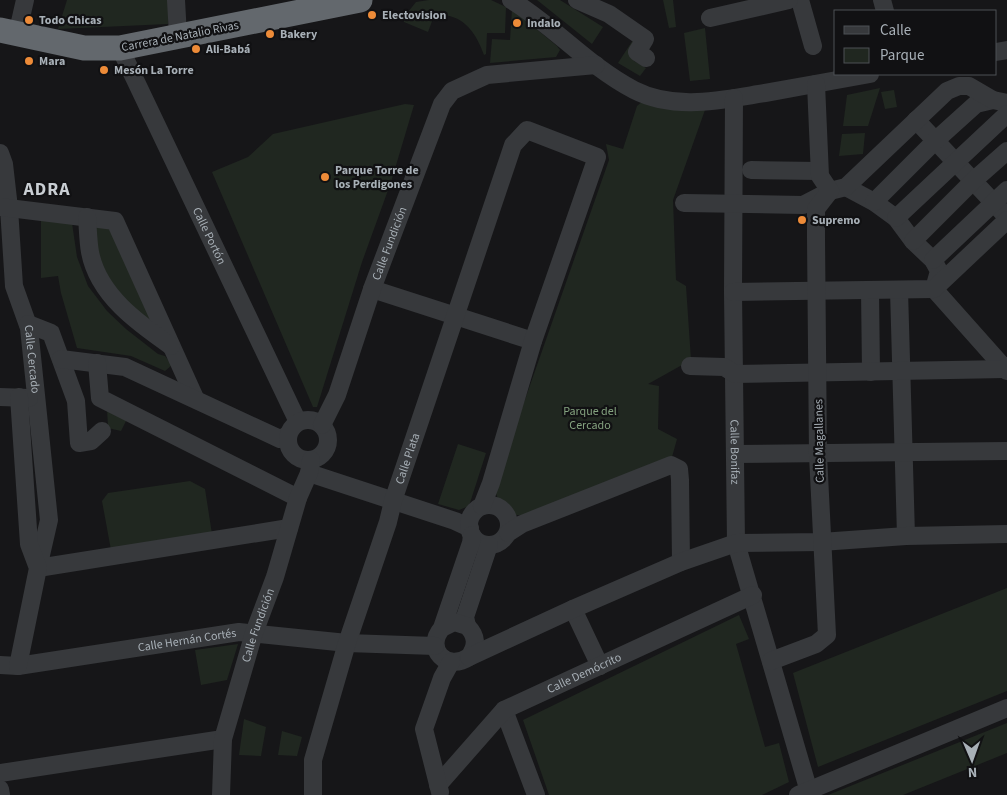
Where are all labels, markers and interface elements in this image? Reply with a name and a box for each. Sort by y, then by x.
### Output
place label: Electovision [382,7,447,24]
marker: Electovision [366,9,378,21]
legend [834,10,997,75]
place label: Todo Chicas [39,12,102,29]
marker: Todo Chicas [23,14,35,26]
place label: Indalo [527,15,561,32]
street label: Carrera de Natalio Rivas [120,17,240,56]
marker: Indalo [511,17,523,29]
text: Calle [880,20,911,41]
place label: Bakery [280,26,318,43]
marker: Bakery [264,28,276,40]
place label: Ali-Babá [205,41,250,58]
marker: Ali-Babá [190,43,202,55]
text: Parque [880,45,924,66]
place label: Mara [39,53,65,70]
marker: Mara [23,55,35,67]
place label: Mesón La Torre [114,62,194,79]
marker: Mesón La Torre [98,64,110,76]
place label: Parque Torre de los Perdigones [335,162,419,193]
marker: Parque Torre de los Perdigones [319,171,331,183]
district label: ADRA [23,177,70,202]
street label: Calle Fundición [368,204,411,283]
street label: Calle Portón [188,205,230,267]
place label: Supremo [812,212,861,229]
marker: Supremo [796,214,808,226]
street label: Calle Cercado [20,324,44,394]
street label: Calle Magallanes [810,399,829,483]
park label: Parque del Cercado [563,403,617,434]
street label: Calle Bonifaz [726,419,743,485]
street label: Calle Plata [391,431,424,487]
street label: Calle Fundición [238,586,279,664]
street label: Calle Hernán Cortés [137,625,237,656]
street label: Calle Demócrito [544,649,624,698]
north arrow [947,735,997,785]
text: N [967,762,977,782]

